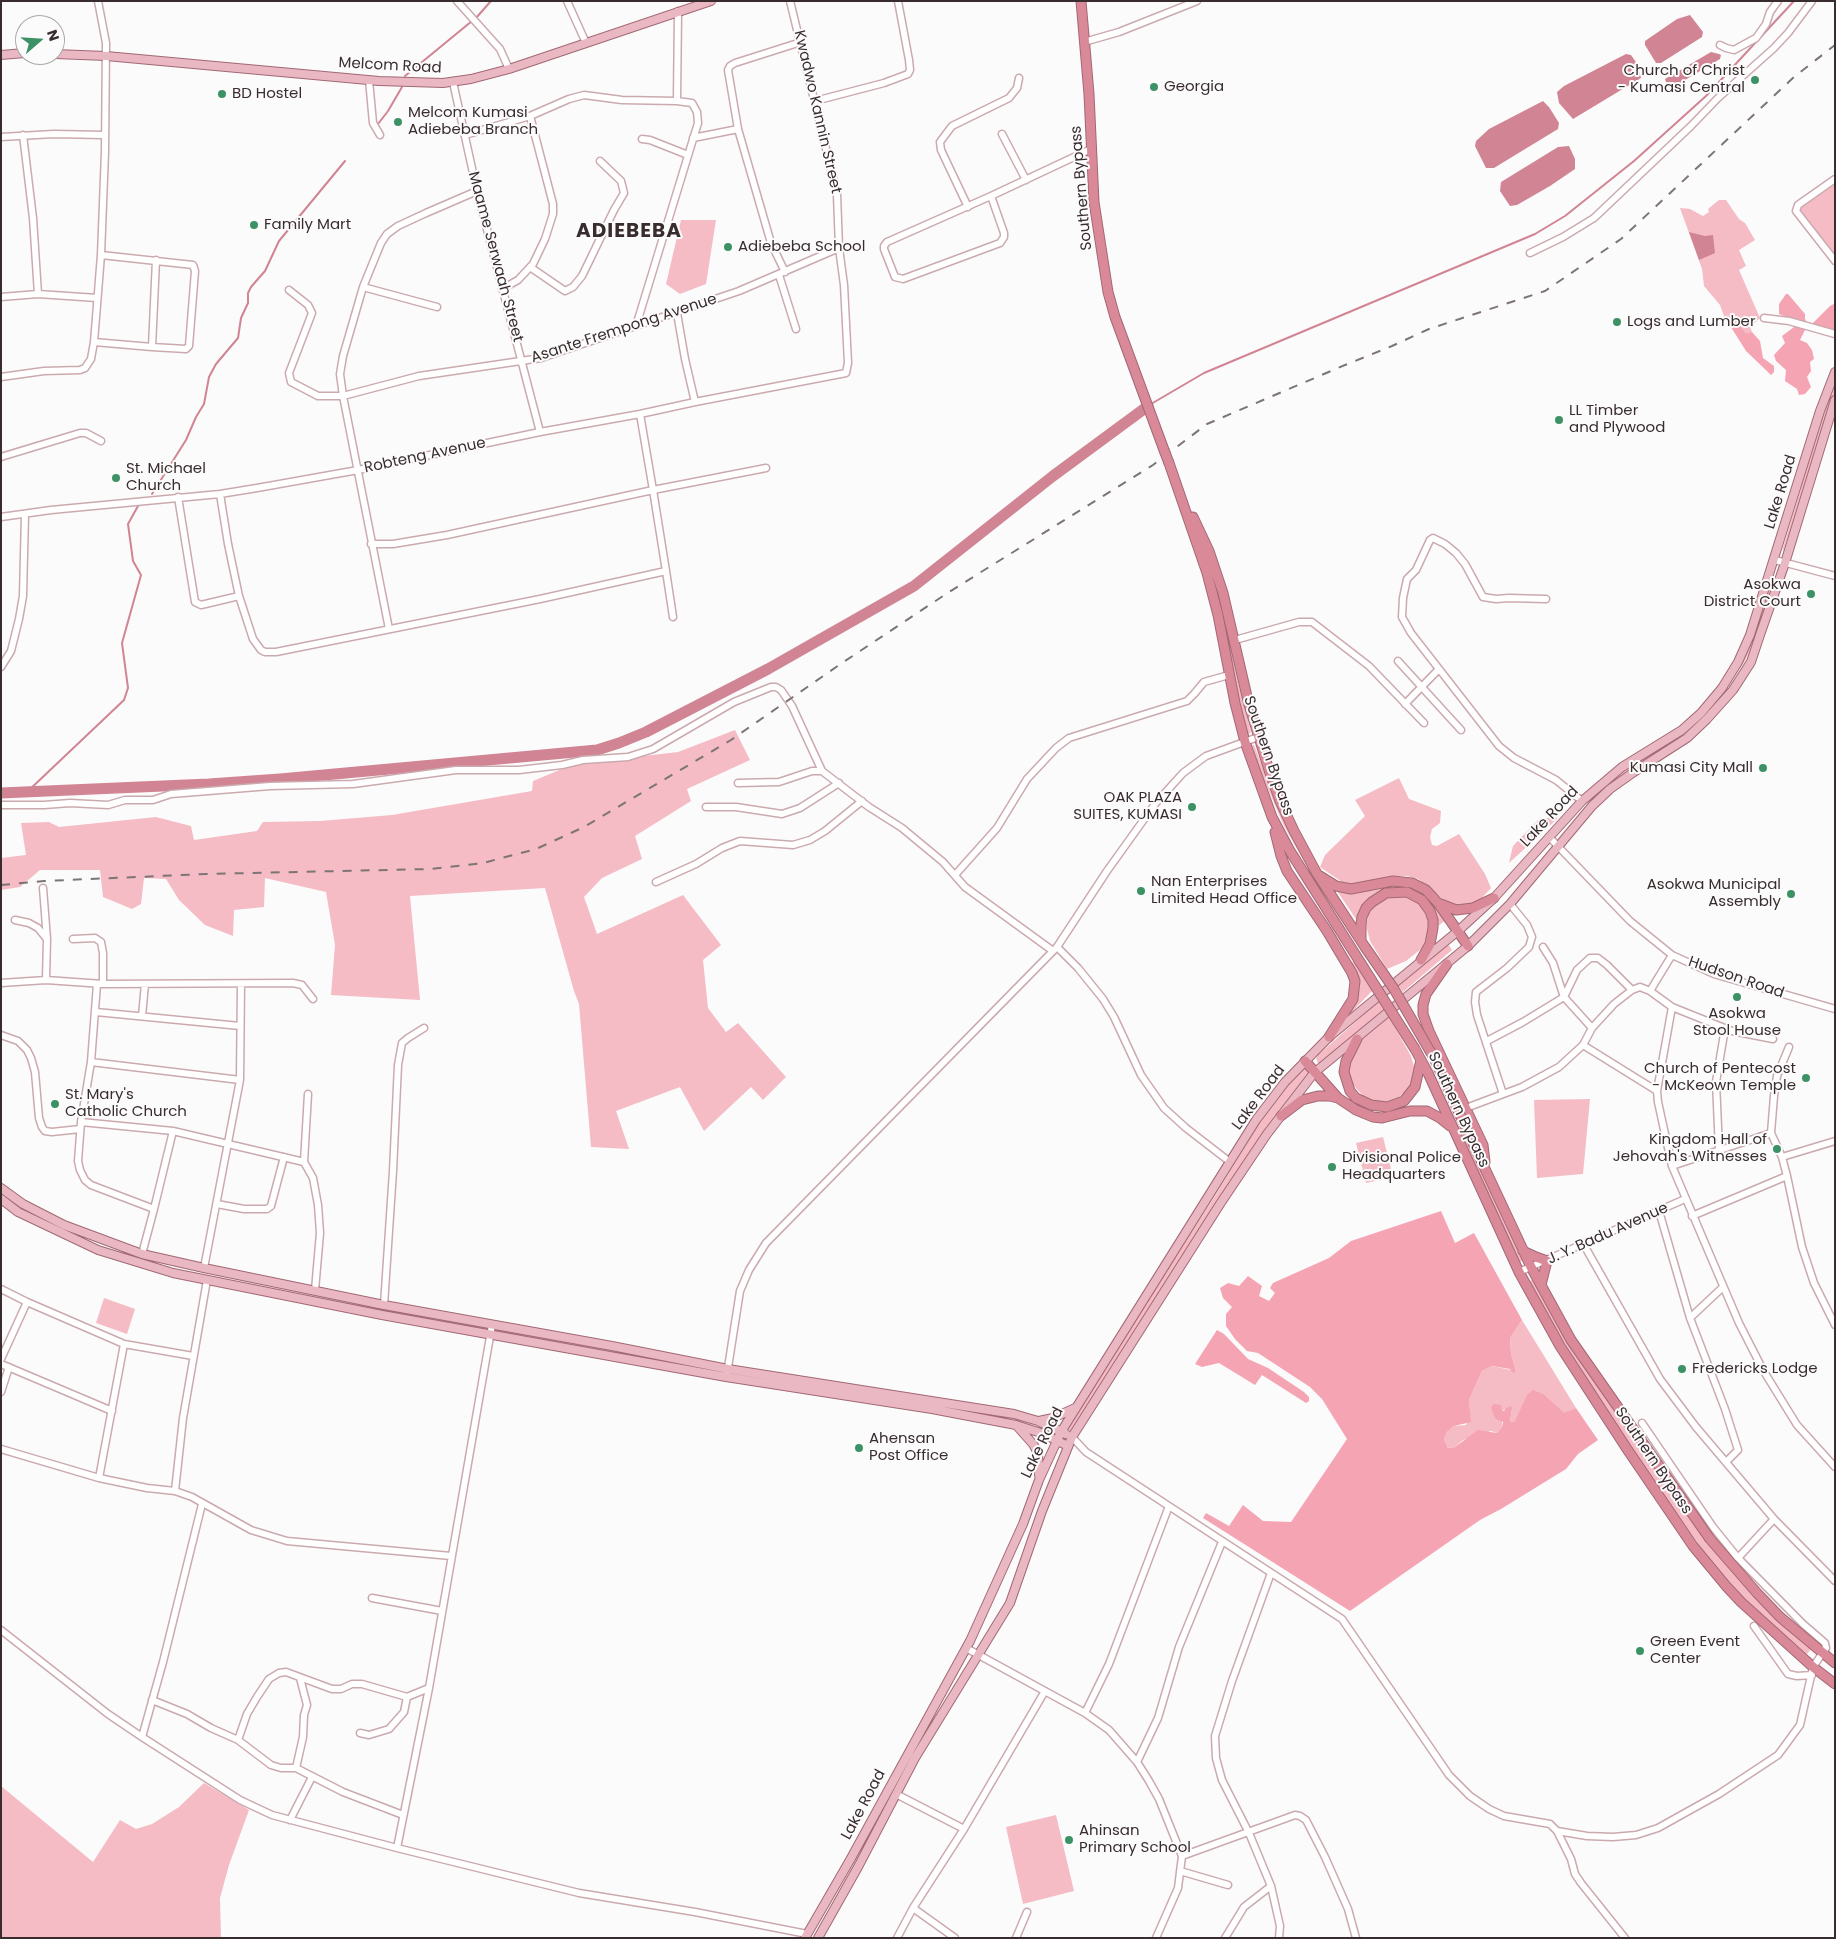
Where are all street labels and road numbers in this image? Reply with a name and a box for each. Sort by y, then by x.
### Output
street label: Kwadwo Kannin Street [789,29,845,195]
street label: Melcom Road [338,54,442,78]
street label: Southern Bypass [1068,125,1096,251]
street label: Maame Serwaah Street [464,170,526,344]
street label: Asante Frempong Avenue [529,290,719,368]
street label: Robteng Avenue [363,434,487,478]
street label: Lake Road [1761,453,1801,531]
street label: Southern Bypass [1239,694,1297,818]
street label: Lake Road [1517,783,1583,851]
street label: Hudson Road [1686,953,1786,1003]
street label: Southern Bypass [1423,1049,1493,1171]
street label: Lake Road [1229,1062,1289,1134]
street label: J. Y. Badu Avenue [1545,1199,1671,1269]
street label: Southern Bypass [1611,1404,1695,1518]
street label: Lake Road [1018,1405,1068,1481]
street label: Lake Road [838,1767,890,1843]

